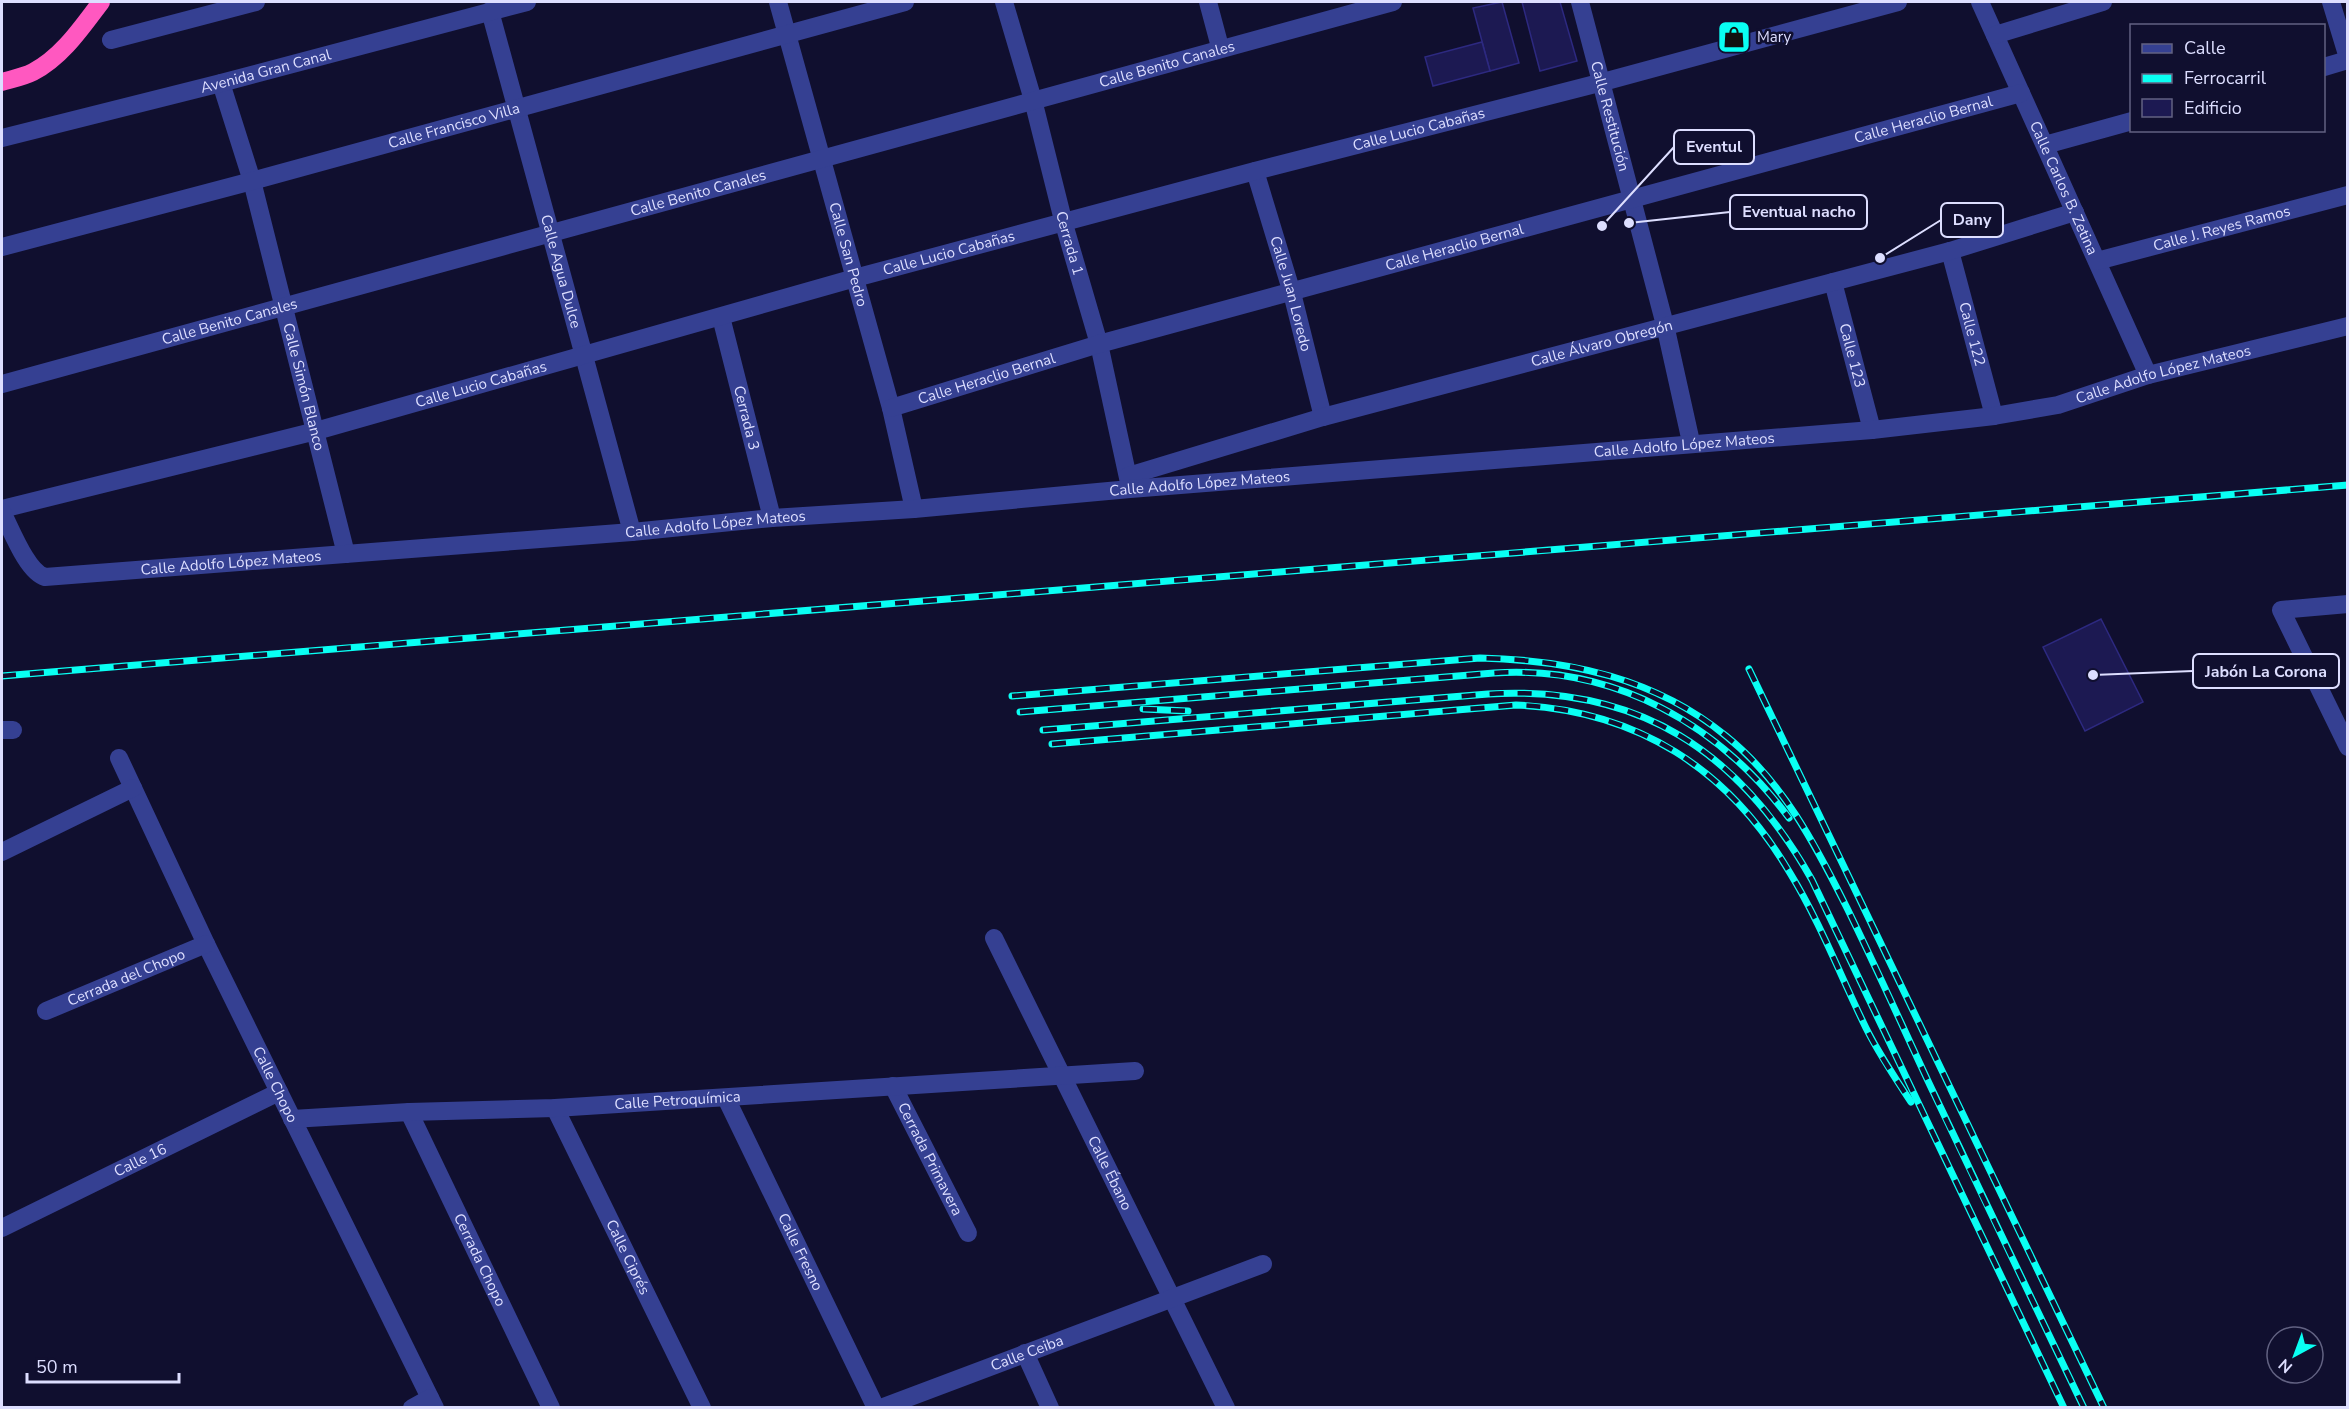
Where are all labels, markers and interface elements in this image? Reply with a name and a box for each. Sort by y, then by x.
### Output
shop icon: Mary [1716,19,1752,55]
legend [2130,24,2325,132]
place label: Mary [1757,27,1792,47]
street label: Calle Benito Canales [1097,36,1237,92]
text: Calle [2184,36,2226,60]
street label: Avenida Gran Canal [198,44,334,98]
street label: Calle Restitución [1586,59,1634,173]
text: Ferrocarril [2184,66,2267,90]
street label: Calle Heraclio Bernal [1852,91,1995,148]
text: Edificio [2184,96,2242,120]
street label: Calle Francisco Villa [386,98,522,153]
street label: Calle Lucio Cabañas [1351,103,1487,156]
street label: Calle Carlos B. Zetina [2025,118,2103,258]
callout: Eventul [1674,130,1754,164]
text: Eventul [1686,136,1742,158]
street label: Calle Benito Canales [628,165,768,221]
callout: Eventual nacho [1730,195,1867,229]
street label: Calle San Pedro [824,200,872,309]
text: Eventual nacho [1742,201,1856,223]
street label: Calle J. Reyes Ramos [2151,201,2293,256]
callout: Dany [1941,203,2003,237]
street label: Cerrada 1 [1051,209,1088,278]
text: Dany [1953,209,1992,231]
street label: Calle Agua Dulce [536,212,586,331]
street label: Calle Heraclio Bernal [1383,219,1526,276]
street label: Calle Lucio Cabañas [881,226,1017,280]
street label: Calle Juan Loredo [1265,234,1316,354]
street label: Calle Benito Canales [159,293,300,350]
street label: Calle 122 [1954,300,1990,368]
street label: Calle Álvaro Obregón [1529,315,1675,372]
street label: Calle Simón Blanco [278,321,330,453]
street label: Calle 123 [1834,321,1870,390]
street label: Calle Adolfo López Mateos [2073,340,2253,408]
street label: Calle Heraclio Bernal [915,348,1058,409]
street label: Calle Lucio Cabañas [413,356,549,412]
street label: Cerrada 3 [729,383,764,452]
street label: Calle Adolfo López Mateos [1593,428,1775,462]
street label: Calle Adolfo López Mateos [1108,466,1291,501]
street label: Calle Adolfo López Mateos [624,506,806,542]
street label: Calle Adolfo López Mateos [140,546,322,580]
callout: Jabón La Corona [2193,654,2339,688]
text: Jabón La Corona [2204,661,2327,683]
street label: Cerrada del Chopo [64,944,188,1011]
street label: Calle Chopo [248,1043,303,1126]
street label: Calle Petroquímica [614,1086,741,1114]
street label: Cerrada Primavera [893,1099,967,1219]
street label: Calle Ébano [1083,1132,1137,1214]
street label: Calle 16 [110,1139,170,1182]
street label: Cerrada Chopo [449,1210,511,1310]
street label: Calle Fresno [773,1210,828,1294]
street label: Calle Ciprés [601,1216,655,1298]
north arrow [2265,1325,2325,1385]
street label: Calle Ceiba [988,1330,1066,1376]
scale bar [27,1346,178,1384]
text: N [2274,1353,2298,1378]
text: 50 m [36,1355,78,1379]

